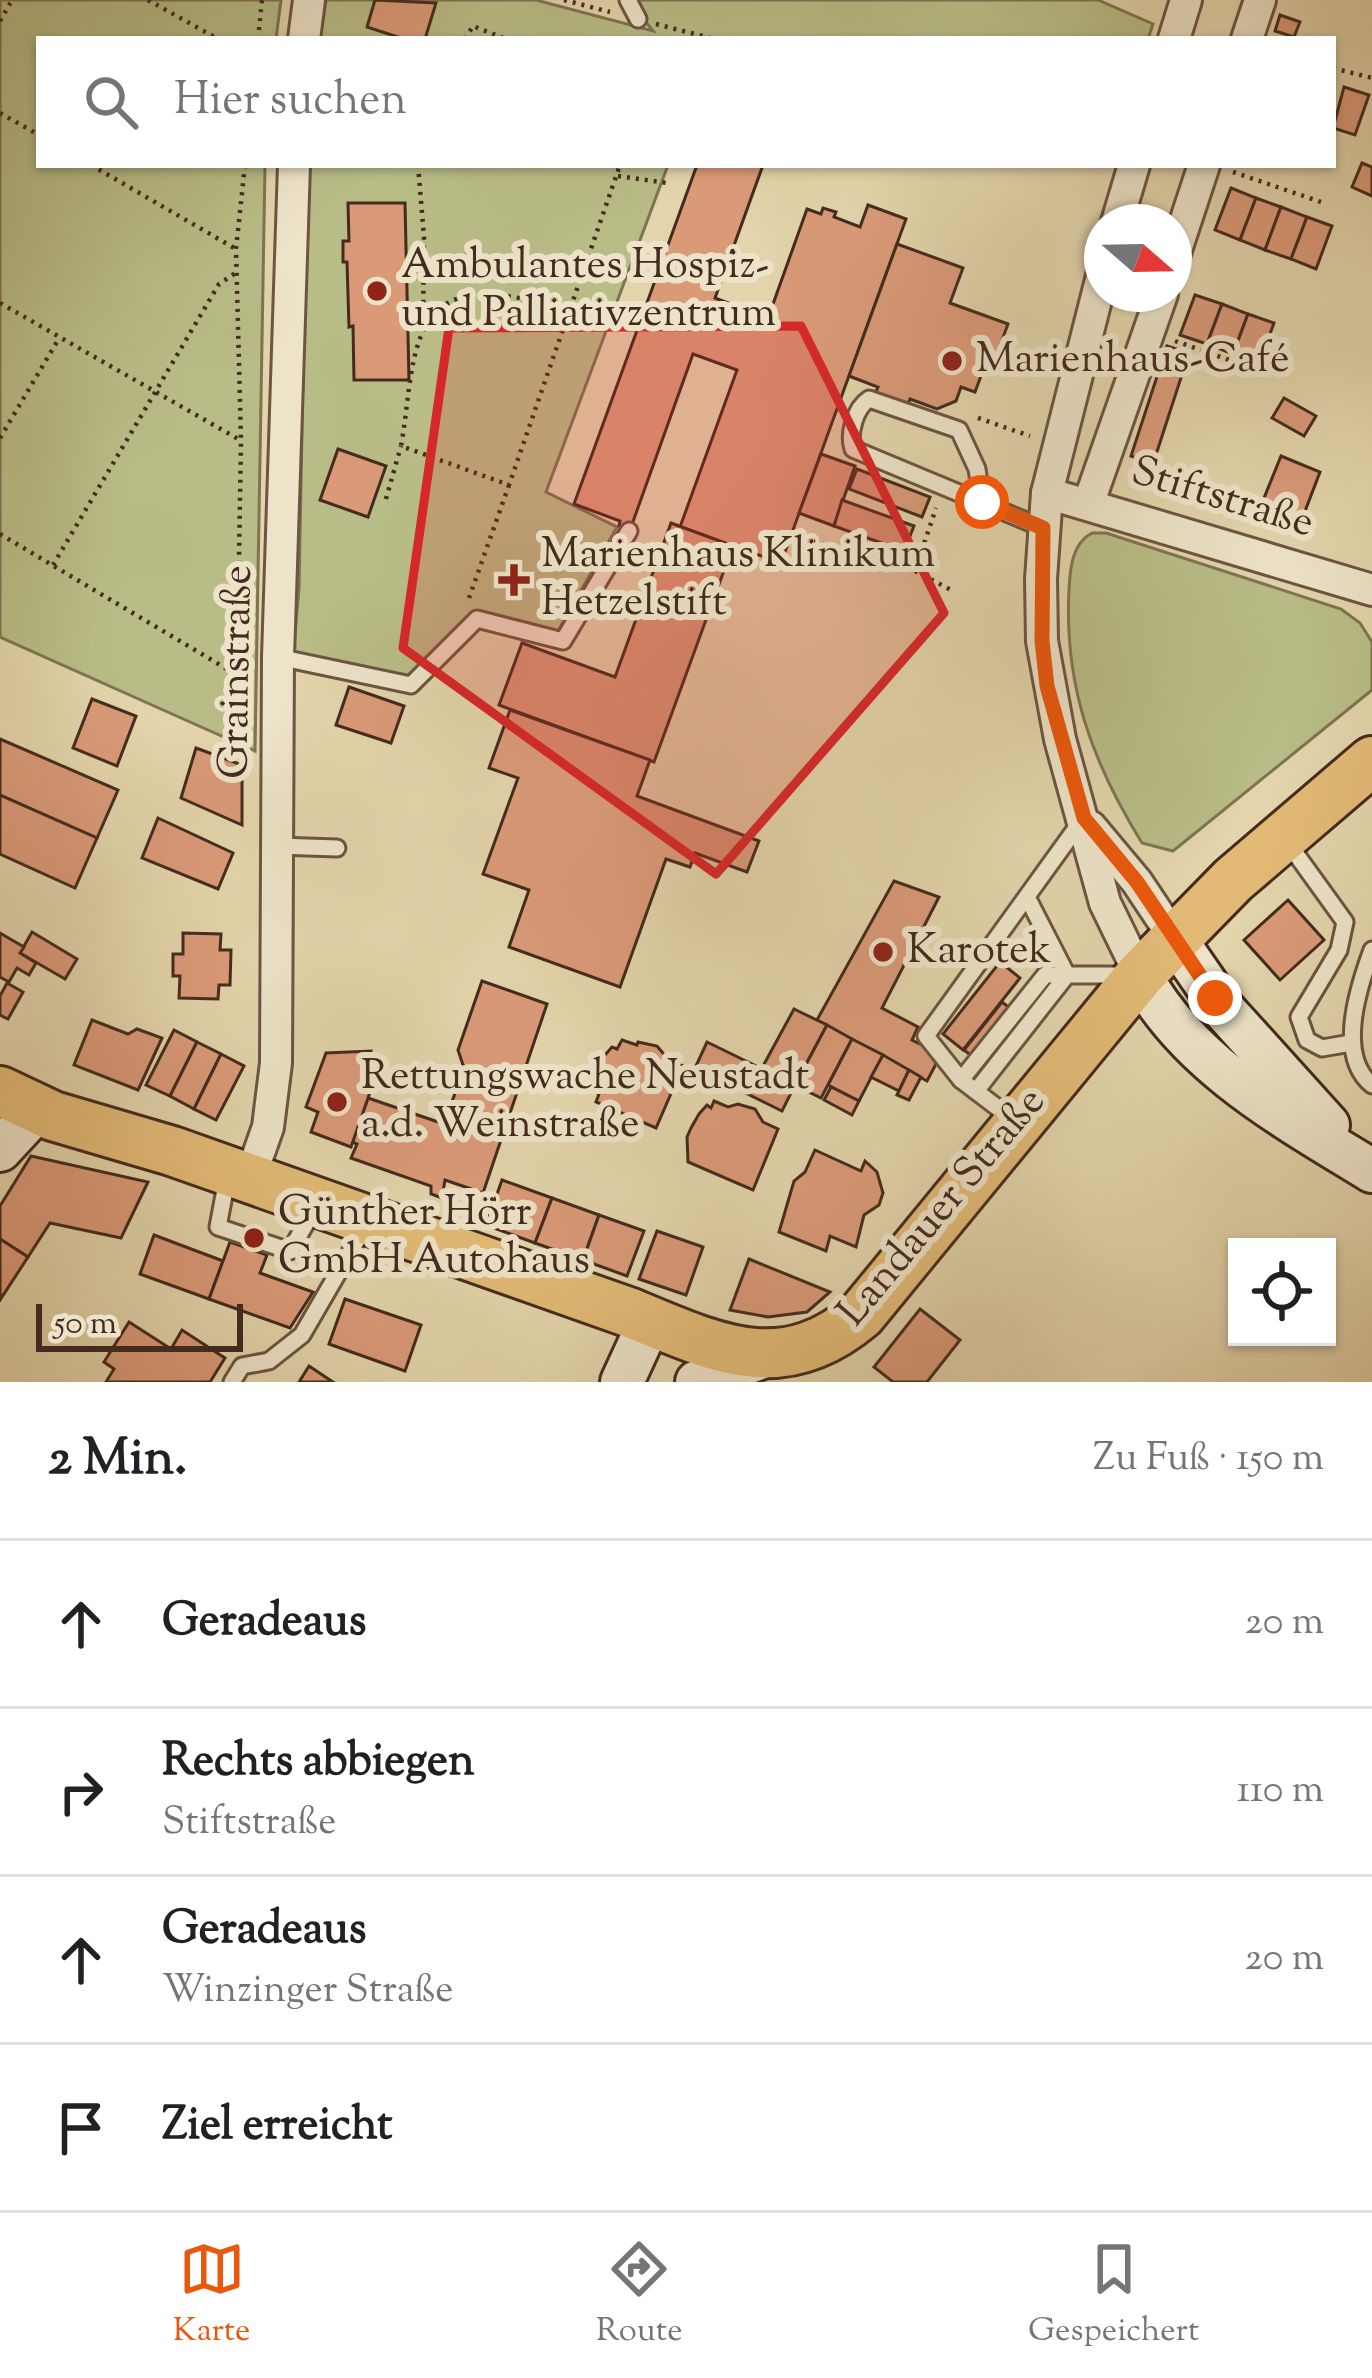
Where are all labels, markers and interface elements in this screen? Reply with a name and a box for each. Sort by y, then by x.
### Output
search box [36,36,1336,168]
icon: search [78,69,144,135]
text: Hier suchen [174,70,407,135]
north arrow [1084,204,1192,312]
place label: Ambulantes Hospiz- und Palliativzentrum [401,237,776,345]
marker: Ambulantes Hospiz- und Palliativzentrum [364,278,390,304]
place label: Marienhaus-Café [976,331,1290,391]
marker: Marienhaus-Café [939,348,965,374]
street label: Stiftstraße [1123,443,1321,555]
route start [955,475,1009,529]
place label: Marienhaus Klinikum Hetzelstift [541,526,935,634]
marker: Marienhaus Klinikum Hetzelstift [498,564,530,596]
street label: Grainstraße [206,565,270,779]
place label: Karotek [907,922,1051,982]
marker: Karotek [870,939,896,965]
route end [1188,971,1242,1025]
place label: Rettungswache Neustadt a.d. Weinstraße [361,1048,809,1156]
street label: Landauer Straße [825,1075,1061,1341]
marker: Rettungswache Neustadt a.d. Weinstraße [324,1089,350,1115]
place label: Günther Hörr GmbH Autohaus [278,1184,590,1292]
marker: Günther Hörr GmbH Autohaus [241,1225,267,1251]
map controls [1228,1238,1336,1346]
button: locate [1228,1238,1336,1346]
scale bar [36,1298,243,1351]
text: 50 m [54,1301,117,1349]
text: 2 Min. [48,1424,187,1497]
text: Zu Fuß · 150 m [1093,1432,1324,1488]
icon: ahead [48,1591,114,1657]
text: Geradeaus [162,1591,366,1656]
text: 20 m [1245,1596,1324,1652]
text: Rechts abbiegen [162,1731,475,1796]
icon: right [48,1759,114,1825]
text: 110 m [1237,1764,1324,1820]
text: Stiftstraße [162,1796,336,1852]
text: Geradeaus [162,1899,366,1964]
icon: ahead [48,1927,114,1993]
text: 20 m [1245,1932,1324,1988]
text: Winzinger Straße [162,1964,454,2020]
icon: arrive [48,2095,114,2161]
text: Ziel erreicht [162,2095,393,2160]
tab: Karte [173,2236,250,2356]
tab: Route [596,2236,683,2356]
tab: Gespeichert [1028,2236,1199,2356]

